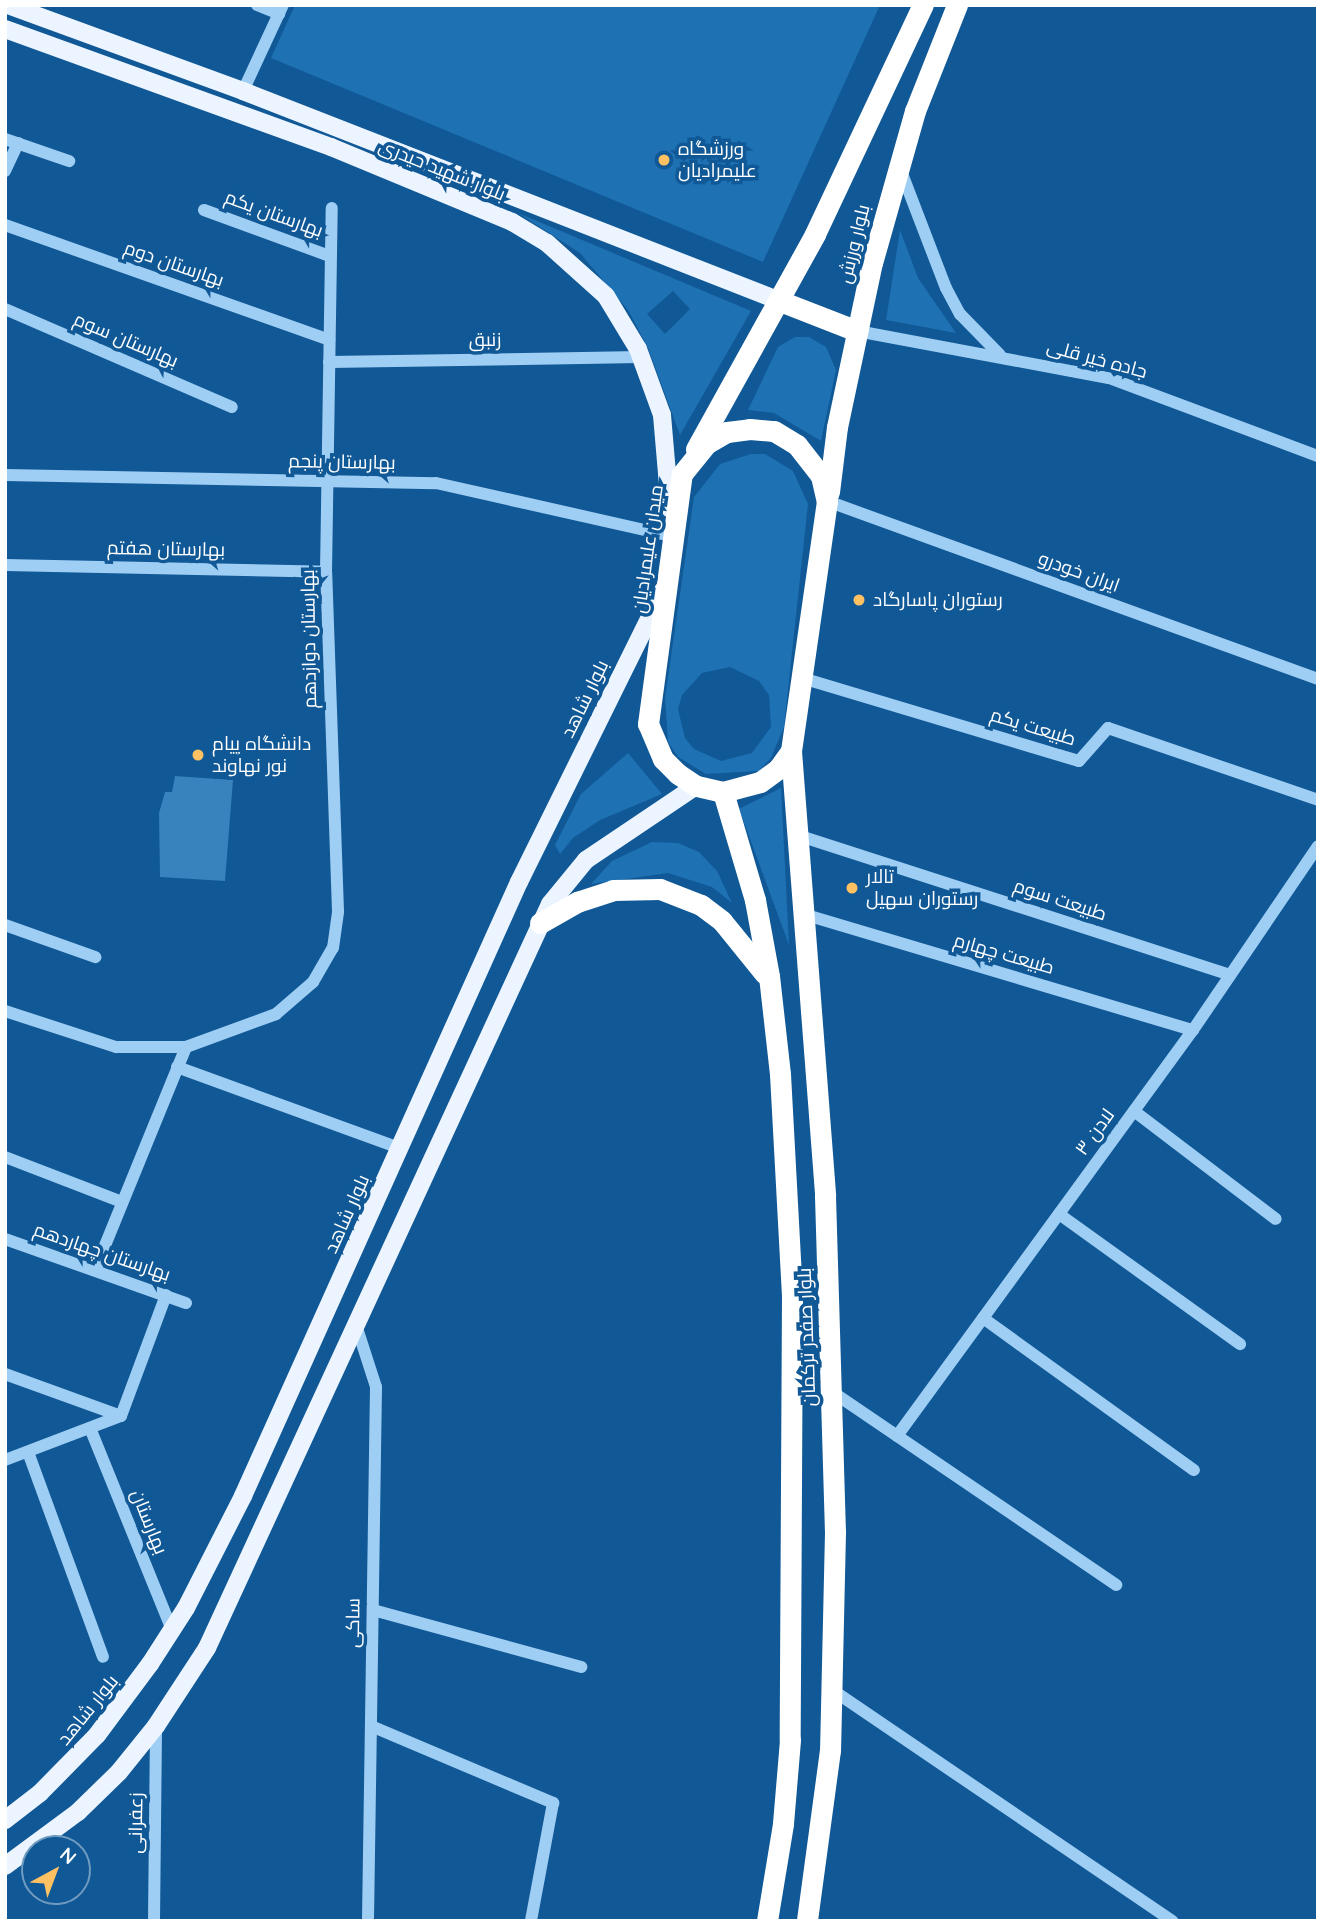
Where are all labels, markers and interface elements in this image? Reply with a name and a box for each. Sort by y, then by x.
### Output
street label: بلوار شهید حیدری [375,134,509,206]
place label: ورزشگاه علیمرادیان [678,138,757,182]
marker: ورزشگاه علیمرادیان [656,152,672,168]
street label: بهارستان یکم [222,186,326,242]
street label: بلوار ورزش [833,202,875,286]
street label: بهارستان دوم [121,236,227,292]
street label: بهارستان سوم [70,308,182,372]
street label: زنبق [468,328,502,352]
street label: جاده خیر قلی [1044,335,1150,383]
street label: بهارستان پنجم [288,450,396,474]
street label: میدان علیمرادیان [628,483,668,615]
street label: بهارستان هفتم [107,537,225,561]
street label: ایران خودرو [1035,547,1123,597]
street label: بهارستان دوازدهم [296,569,322,709]
place label: رستوران پاسارگاد [873,589,1003,611]
marker: رستوران پاسارگاد [851,592,867,608]
street label: بلوار شاهد [556,656,614,742]
street label: طبیعت یکم [988,703,1078,751]
place label: دانشگاه پیام نور نهاوند [212,733,311,777]
marker: دانشگاه پیام نور نهاوند [190,747,206,763]
place label: تالار رستوران سهیل [866,866,978,910]
street label: طبیعت سوم [1011,874,1109,926]
marker: تالار رستوران سهیل [844,880,860,896]
street label: طبیعت چهارم [951,929,1057,979]
street label: لادن ۳ [1070,1104,1120,1160]
street label: بلوار شاهد [320,1171,374,1257]
street label: بهارستان چهاردهم [30,1218,174,1286]
street label: بلوار صفدر ترکمان [793,1267,821,1407]
street label: بهارستان [126,1486,172,1558]
street label: ساکی [341,1598,365,1648]
street label: بلوار شاهد [53,1670,123,1750]
street label: زعفرانی [124,1792,148,1854]
north arrow [21,1835,91,1905]
text: N [55,1842,82,1869]

